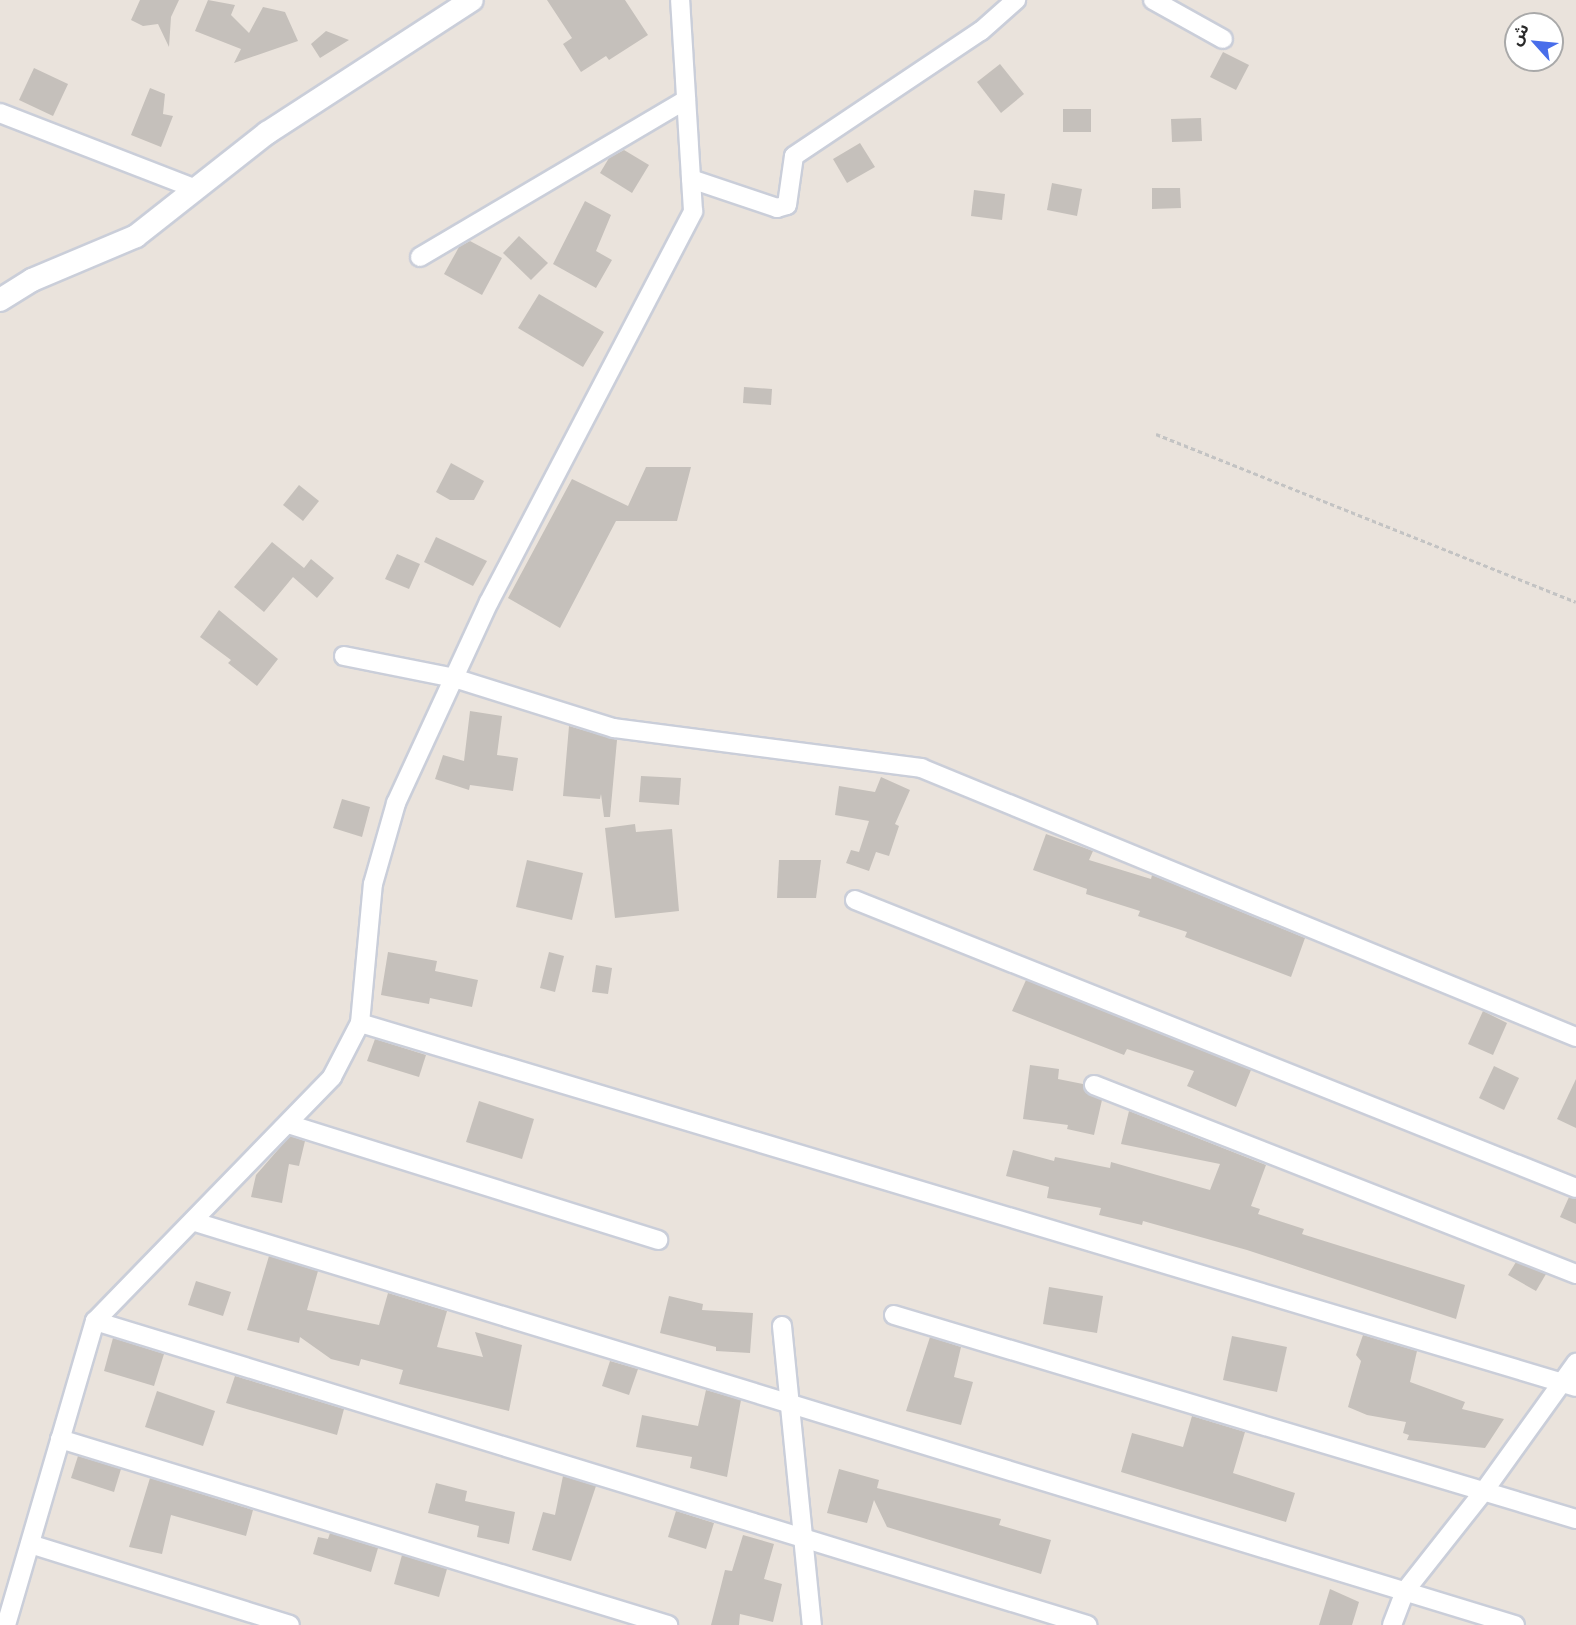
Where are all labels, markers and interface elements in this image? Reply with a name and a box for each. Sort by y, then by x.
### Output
north arrow [1504,12,1564,72]
text: ش [1506,20,1533,49]

